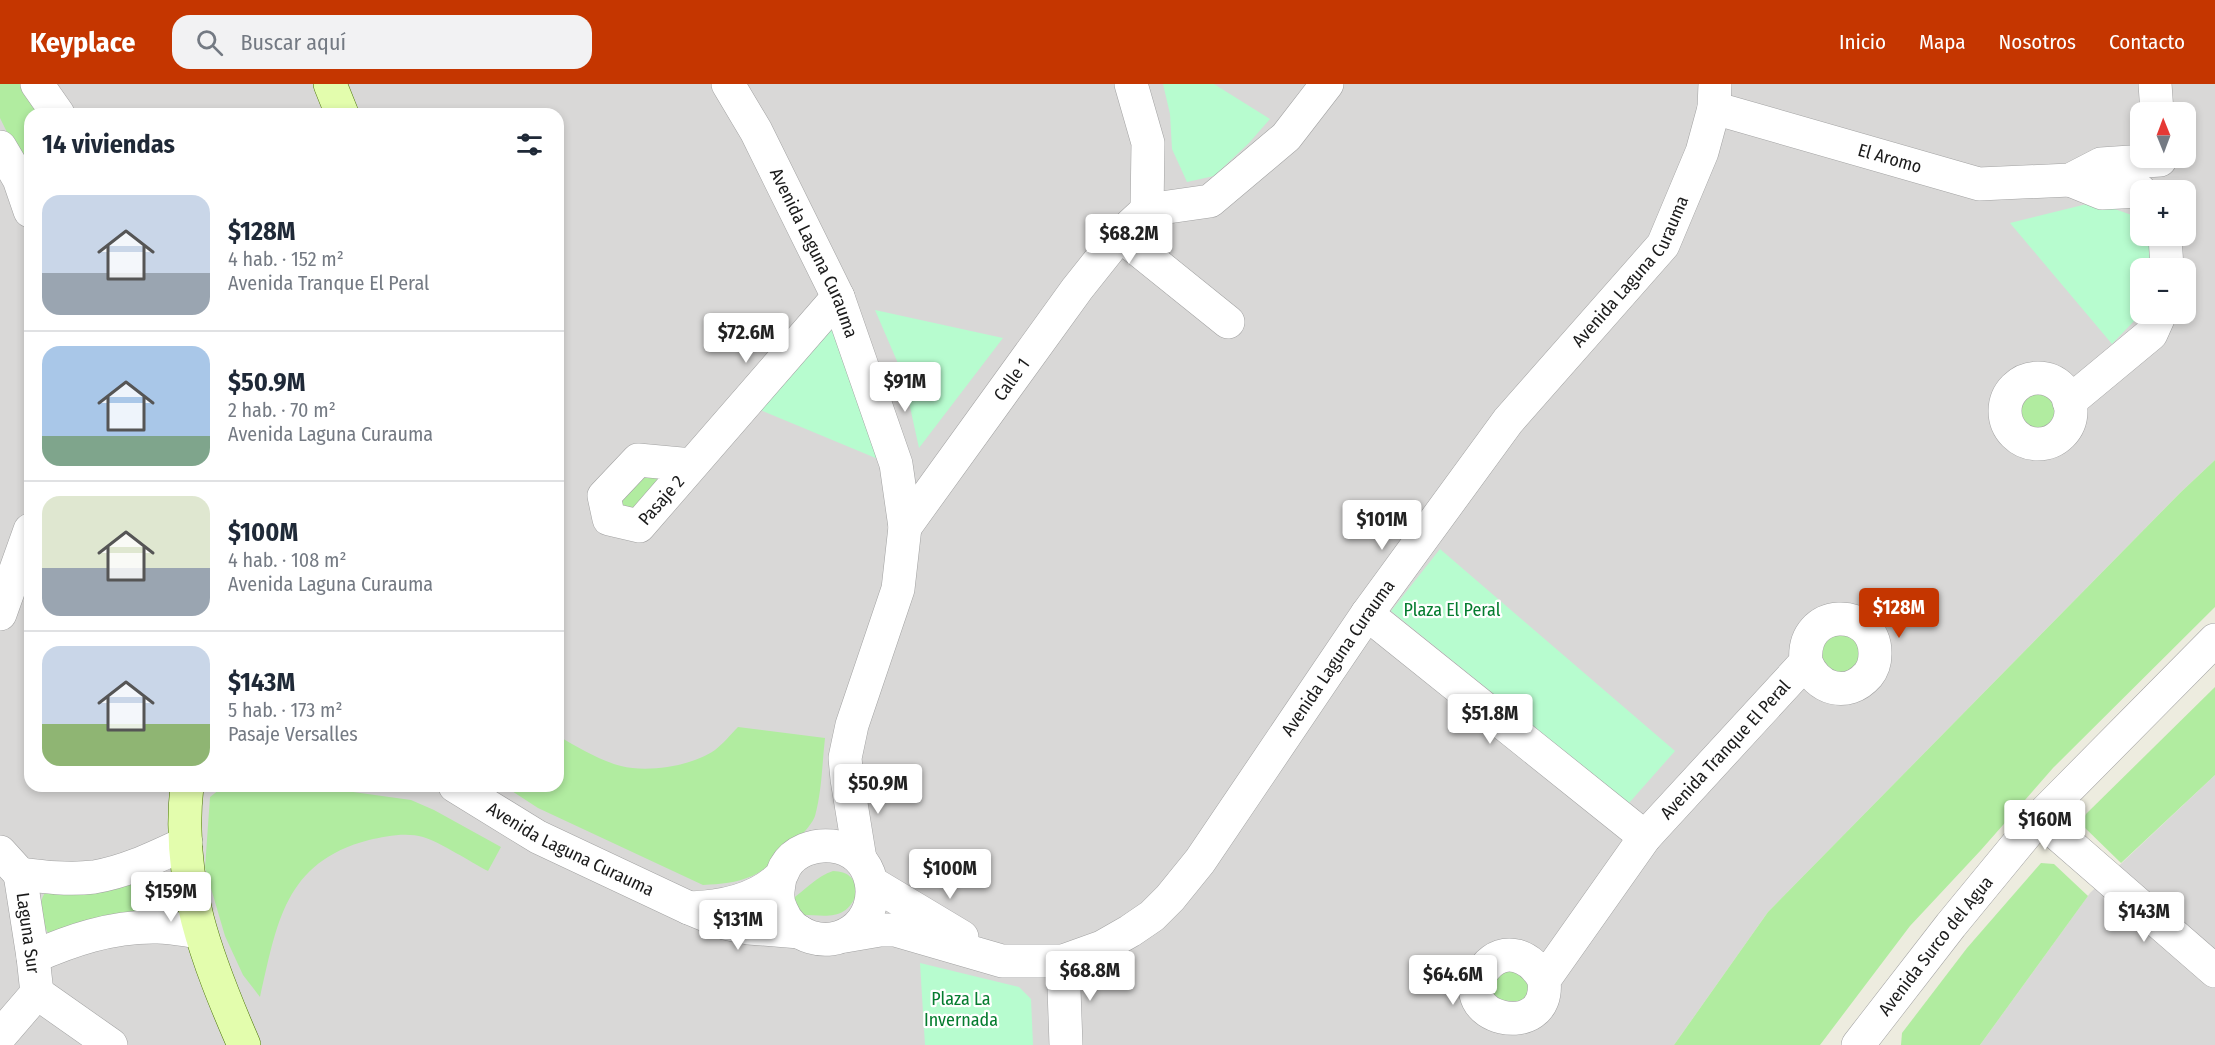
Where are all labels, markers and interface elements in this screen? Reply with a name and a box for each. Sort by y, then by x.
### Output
search box [172,15,592,69]
text: Keyplace [30,26,136,59]
icon: search [193,26,226,59]
text: Buscar aquí [241,29,346,56]
text: Inicio [1839,29,1886,55]
text: Mapa [1919,29,1966,55]
text: Nosotros [1999,29,2076,55]
text: Contacto [2109,29,2185,55]
north arrow [2130,102,2196,168]
map controls [2130,102,2196,324]
icon: filters [513,128,546,161]
text: 14 viviendas [42,129,175,160]
street label: El Aromo [1855,139,1924,178]
street label: Avenida Laguna Curauma [765,165,862,341]
button: + [2130,180,2196,246]
street label: Avenida Laguna Curauma [1567,192,1693,352]
pin: $68.2M [1080,214,1178,265]
text: $128M [228,216,296,247]
icon: home [90,219,162,291]
text: $68.2M [1099,221,1159,245]
text: 4 hab. · 152 m² [228,247,344,271]
button: − [2130,258,2196,324]
text: Avenida Tranque El Peral [228,271,429,295]
pin: $72.6M [697,313,795,364]
text: $72.6M [718,320,774,344]
street label: Calle 1 [989,354,1034,405]
pin: $91M [869,362,941,413]
text: $50.9M [228,367,305,398]
text: $91M [884,369,926,393]
icon: home [90,370,162,442]
text: 2 hab. · 70 m² [228,398,336,422]
text: Avenida Laguna Curauma [228,422,433,446]
street label: Pasaje 2 [634,471,689,530]
pin: $101M [1340,500,1424,551]
text: $101M [1356,507,1408,531]
text: $100M [228,517,298,548]
icon: home [90,520,162,592]
text: 4 hab. · 108 m² [228,548,346,572]
text: Avenida Laguna Curauma [228,572,433,596]
street label: Avenida Laguna Curauma [1277,575,1400,740]
pin: $128M [1857,588,1941,639]
text: $128M [1873,595,1925,619]
park label: Plaza El Peral [1404,599,1501,621]
text: $143M [228,667,295,698]
icon: home [90,670,162,742]
street label: Avenida Tranque El Peral [1656,675,1795,824]
pin: $51.8M [1441,694,1539,745]
text: 5 hab. · 173 m² [228,698,343,722]
text: $51.8M [1462,701,1518,725]
text: Pasaje Versalles [228,722,358,746]
pin: $50.9M [829,764,927,815]
text: $50.9M [848,771,908,795]
street label: Avenida Laguna Curauma [483,797,658,901]
pin: $160M [2003,800,2087,851]
text: $160M [2018,807,2072,831]
pin: $100M [908,849,992,900]
text: $100M [923,856,977,880]
street label: Avenida Surco del Agua [1874,871,1998,1020]
pin: $159M [129,872,213,923]
text: $159M [145,879,197,903]
street label: Laguna Sur [11,891,45,976]
pin: $143M [2102,892,2186,943]
text: $143M [2118,899,2170,923]
pin: $131M [696,900,780,951]
text: $131M [713,907,763,931]
pin: $68.8M [1041,951,1139,1002]
pin: $64.6M [1404,955,1502,1006]
text: $68.8M [1060,958,1120,982]
text: $64.6M [1423,962,1483,986]
park label: Plaza La Invernada [924,988,998,1031]

